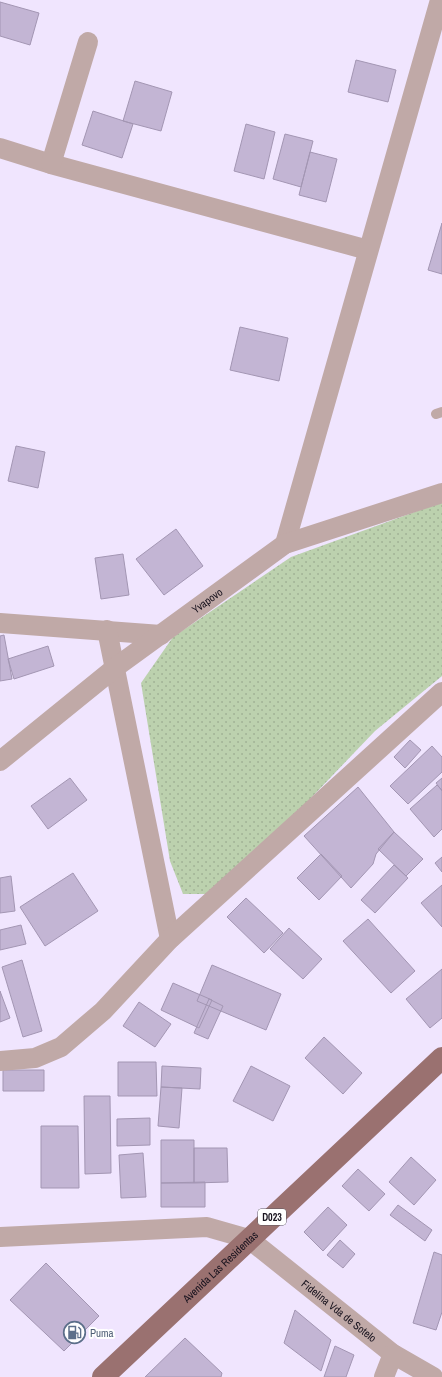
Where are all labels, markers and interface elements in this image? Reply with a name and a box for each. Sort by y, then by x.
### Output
street label: Yvapovo [189,585,225,617]
road number: D023 [258,1209,286,1225]
street label: Avenida Las Residentas [179,1228,261,1306]
street label: Fidelina Vda de Sotelo [299,1277,379,1345]
fuel station icon: Puma [61,1320,87,1346]
place label: Puma [90,1326,114,1340]

